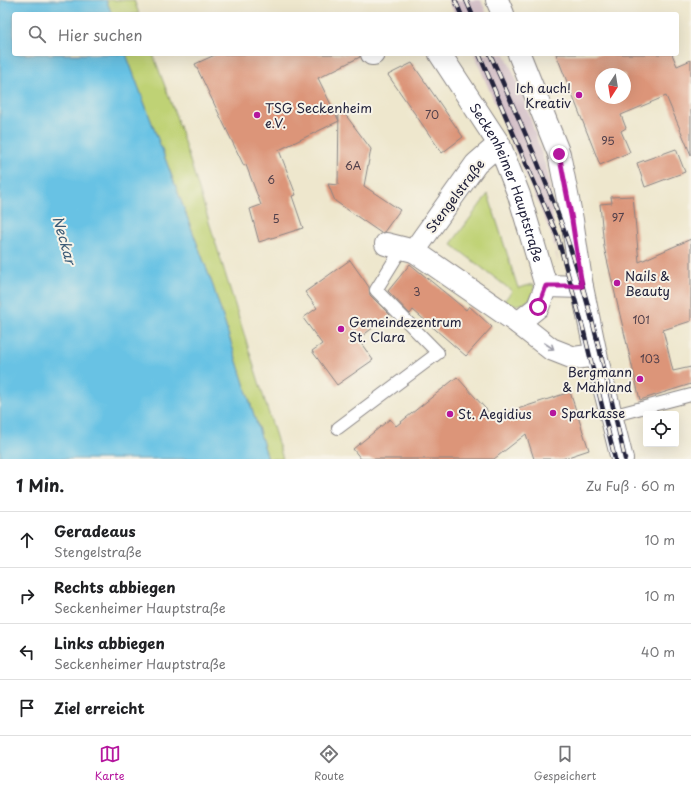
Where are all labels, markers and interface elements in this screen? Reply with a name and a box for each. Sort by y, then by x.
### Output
search box [12,12,679,56]
icon: search [26,23,48,45]
text: Hier suchen [58,23,143,46]
north arrow [595,68,631,104]
place label: Ich auch! Kreativ [516,78,571,112]
marker: Ich auch! Kreativ [574,90,584,100]
place label: TSG Seckenheim e.V. [265,98,372,132]
street label: Seckenheimer Hauptstraße [465,99,548,264]
house number: 70 [425,106,439,123]
marker: TSG Seckenheim e.V. [252,110,262,120]
house number: 95 [601,132,615,149]
route end [550,145,568,163]
street label: Stengelstraße [421,155,489,236]
house number: 6A [345,157,362,174]
house number: 6 [267,171,275,188]
house number: 97 [612,209,624,226]
house number: 5 [272,210,280,227]
water label: Neckar [48,213,82,269]
place label: Nails & Beauty [625,266,670,300]
marker: Nails & Beauty [612,278,622,288]
house number: 3 [413,283,421,300]
route start [529,298,547,316]
house number: 101 [632,311,650,328]
place label: Gemeindezentrum St. Clara [349,312,462,346]
marker: Gemeindezentrum St. Clara [336,324,346,334]
one-way arrow [544,342,555,350]
house number: 103 [640,350,660,367]
place label: Bergmann & Mahland [562,362,632,396]
marker: Bergmann & Mahland [635,374,645,384]
place label: Sparkasse [561,403,625,422]
place label: St. Aegidius [458,404,532,423]
marker: Sparkasse [548,408,558,418]
marker: St. Aegidius [445,409,455,419]
map controls [643,411,679,447]
button: locate [643,411,679,447]
text: 1 Min. [16,472,64,498]
text: Zu Fuß · 60 m [586,476,675,495]
text: Geradeaus [54,519,136,542]
icon: ahead [16,529,38,551]
text: 10 m [645,530,675,549]
text: Stengelstraße [54,542,142,561]
text: Rechts abbiegen [54,575,175,598]
icon: right [16,585,38,607]
text: 10 m [645,586,675,605]
text: Seckenheimer Hauptstraße [54,598,226,617]
text: Links abbiegen [54,631,165,654]
icon: left [16,641,38,663]
text: 40 m [641,642,675,661]
text: Seckenheimer Hauptstraße [54,654,226,673]
text: Ziel erreicht [54,696,145,719]
icon: arrive [16,697,38,719]
tab: Karte [95,743,125,784]
tab: Route [314,743,344,784]
tab: Gespeichert [534,743,596,784]

